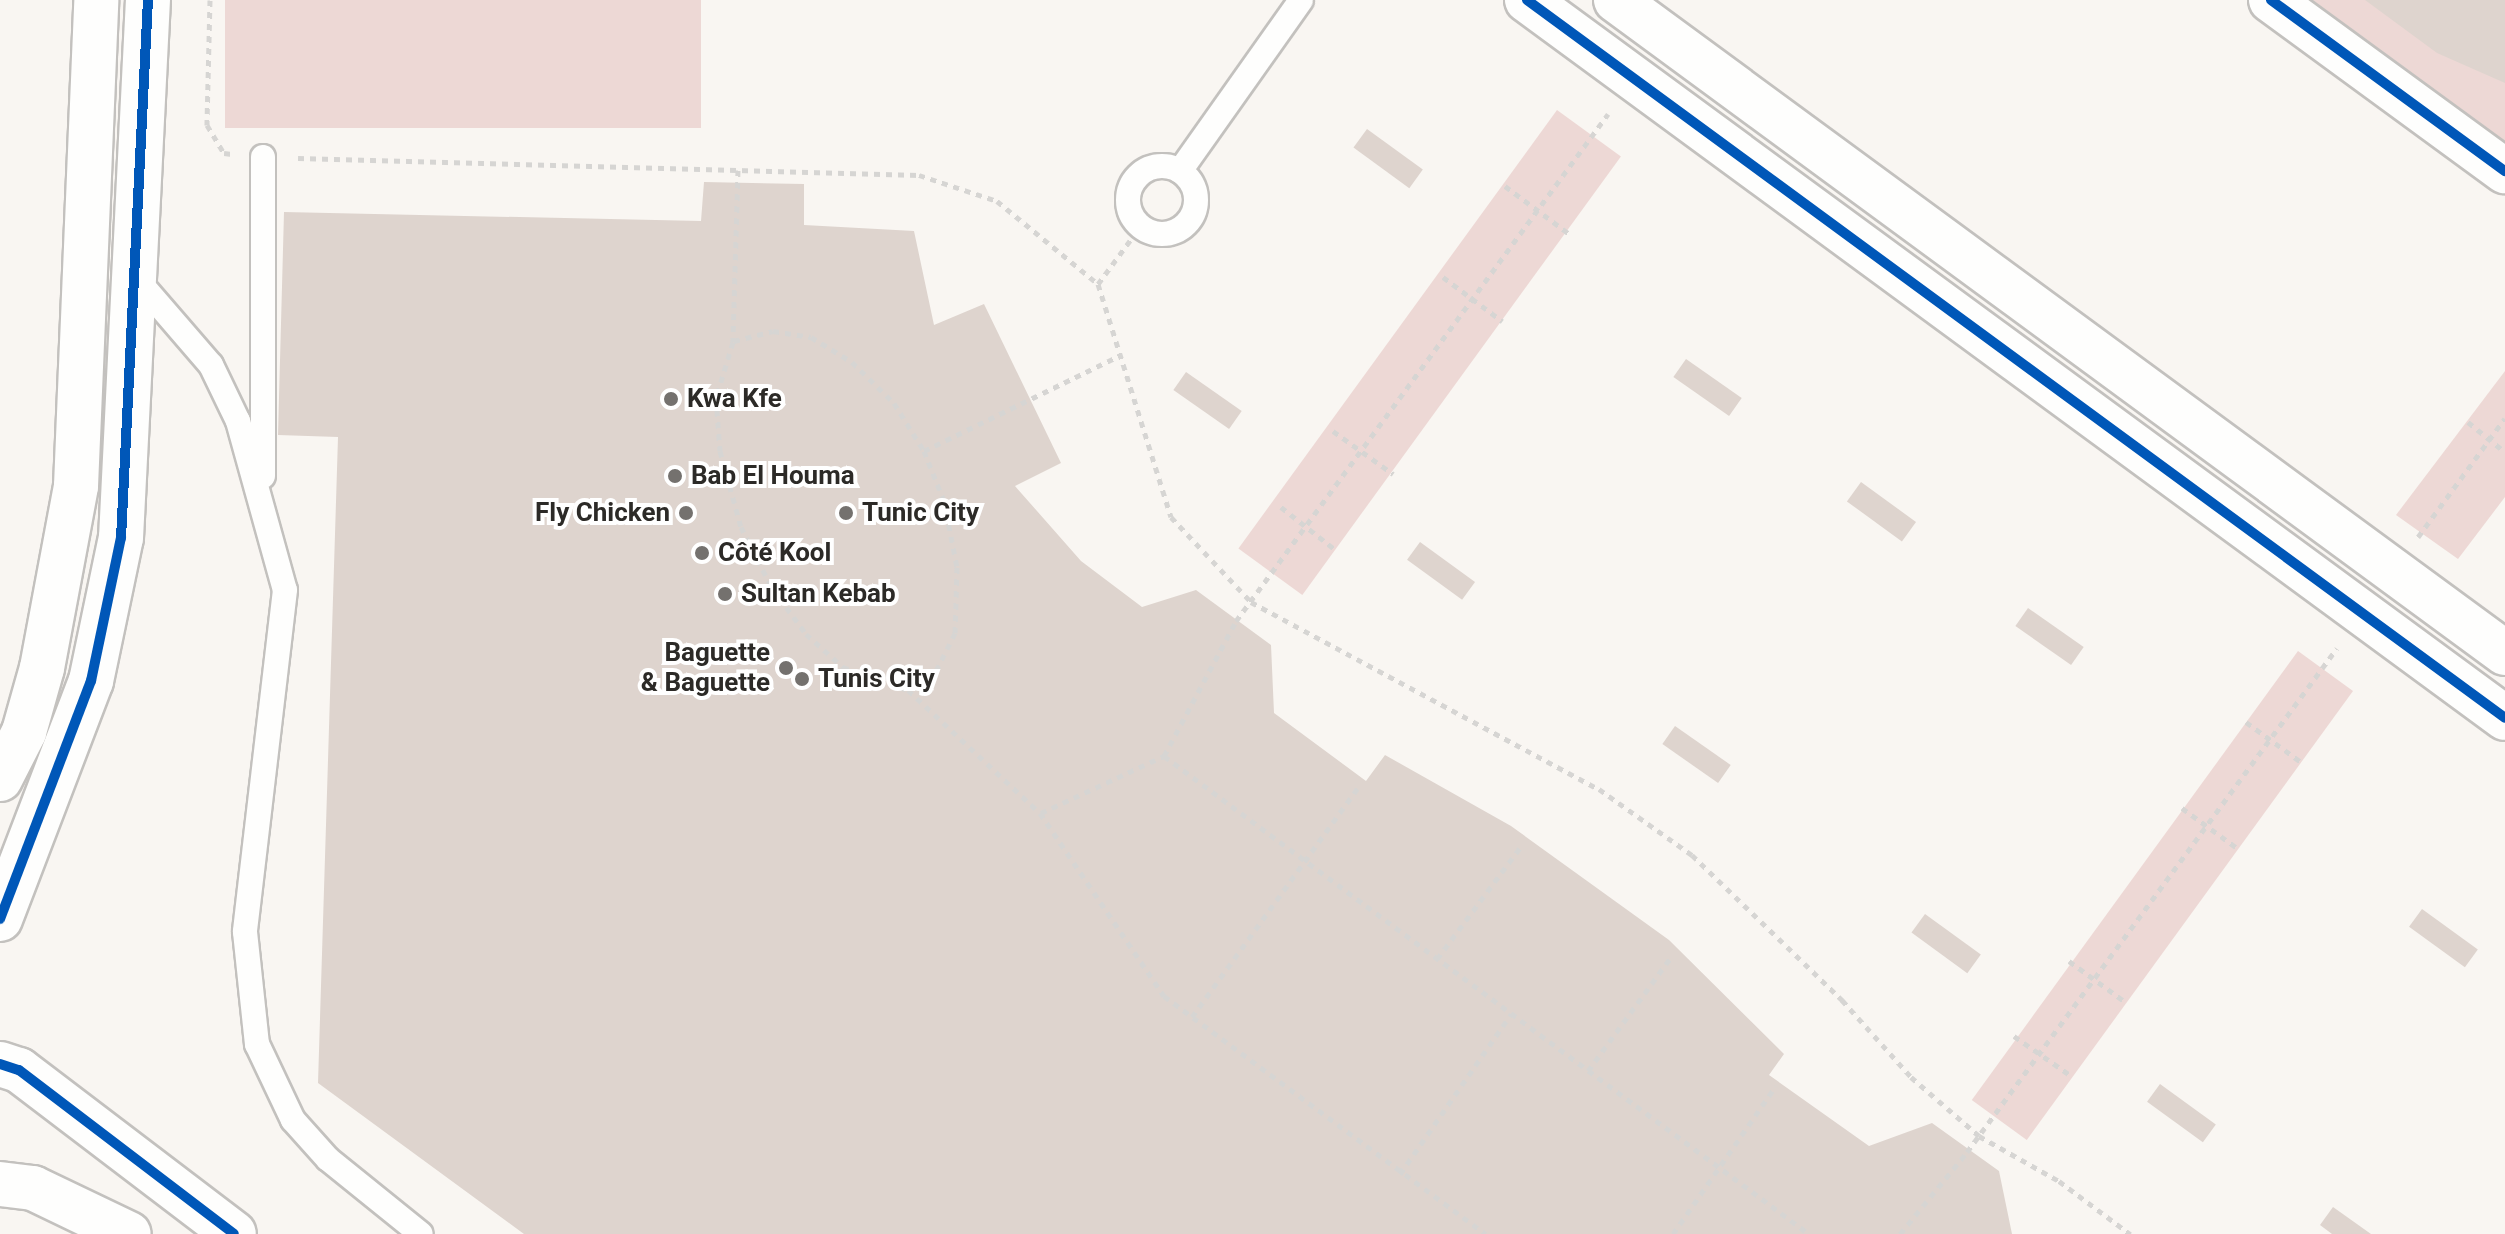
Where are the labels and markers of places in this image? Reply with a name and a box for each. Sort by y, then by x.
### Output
place label: Kwa Kfe [687,383,782,415]
marker: Kwa Kfe [662,390,680,408]
place label: Bab El Houma [691,460,855,492]
marker: Bab El Houma [666,467,684,485]
place label: Fly Chicken [535,497,670,529]
place label: Tunic City [862,497,979,529]
marker: Fly Chicken [677,504,695,522]
marker: Tunic City [837,504,855,522]
place label: Côté Kool [718,537,831,569]
marker: Côté Kool [693,544,711,562]
place label: Sultan Kebab [741,578,896,610]
marker: Sultan Kebab [716,585,734,603]
place label: Baguette & Baguette [641,637,770,698]
marker: Baguette & Baguette [777,659,795,677]
place label: Tunis City [818,663,935,695]
marker: Tunis City [793,670,811,688]

